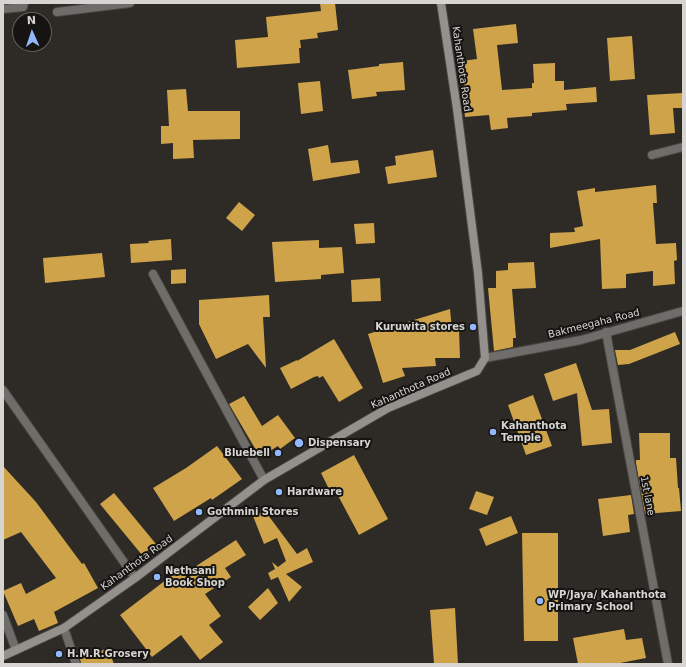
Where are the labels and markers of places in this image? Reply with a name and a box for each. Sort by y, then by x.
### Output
place label: Kuruwita stores [375,321,465,333]
marker: Kuruwita stores [468,322,478,332]
place label: Kahanthota Temple [501,420,567,444]
marker: Kahanthota Temple [488,427,498,437]
marker: Dispensary [293,437,305,449]
place label: Dispensary [308,437,371,449]
place label: Bluebell [224,447,270,459]
marker: Bluebell [273,448,283,458]
place label: Hardware [287,486,342,498]
marker: Hardware [274,487,284,497]
place label: Gothmini Stores [207,506,298,518]
marker: Gothmini Stores [194,507,204,517]
place label: Nethsani Book Shop [165,565,225,588]
marker: Nethsani Book Shop [152,572,162,582]
place label: WP/Jaya/ Kahanthota Primary School [548,589,666,612]
marker: WP/Jaya/ Kahanthota Primary School [535,596,545,606]
place label: H.M.R.Grosery [67,648,149,660]
marker: H.M.R.Grosery [54,649,64,659]

